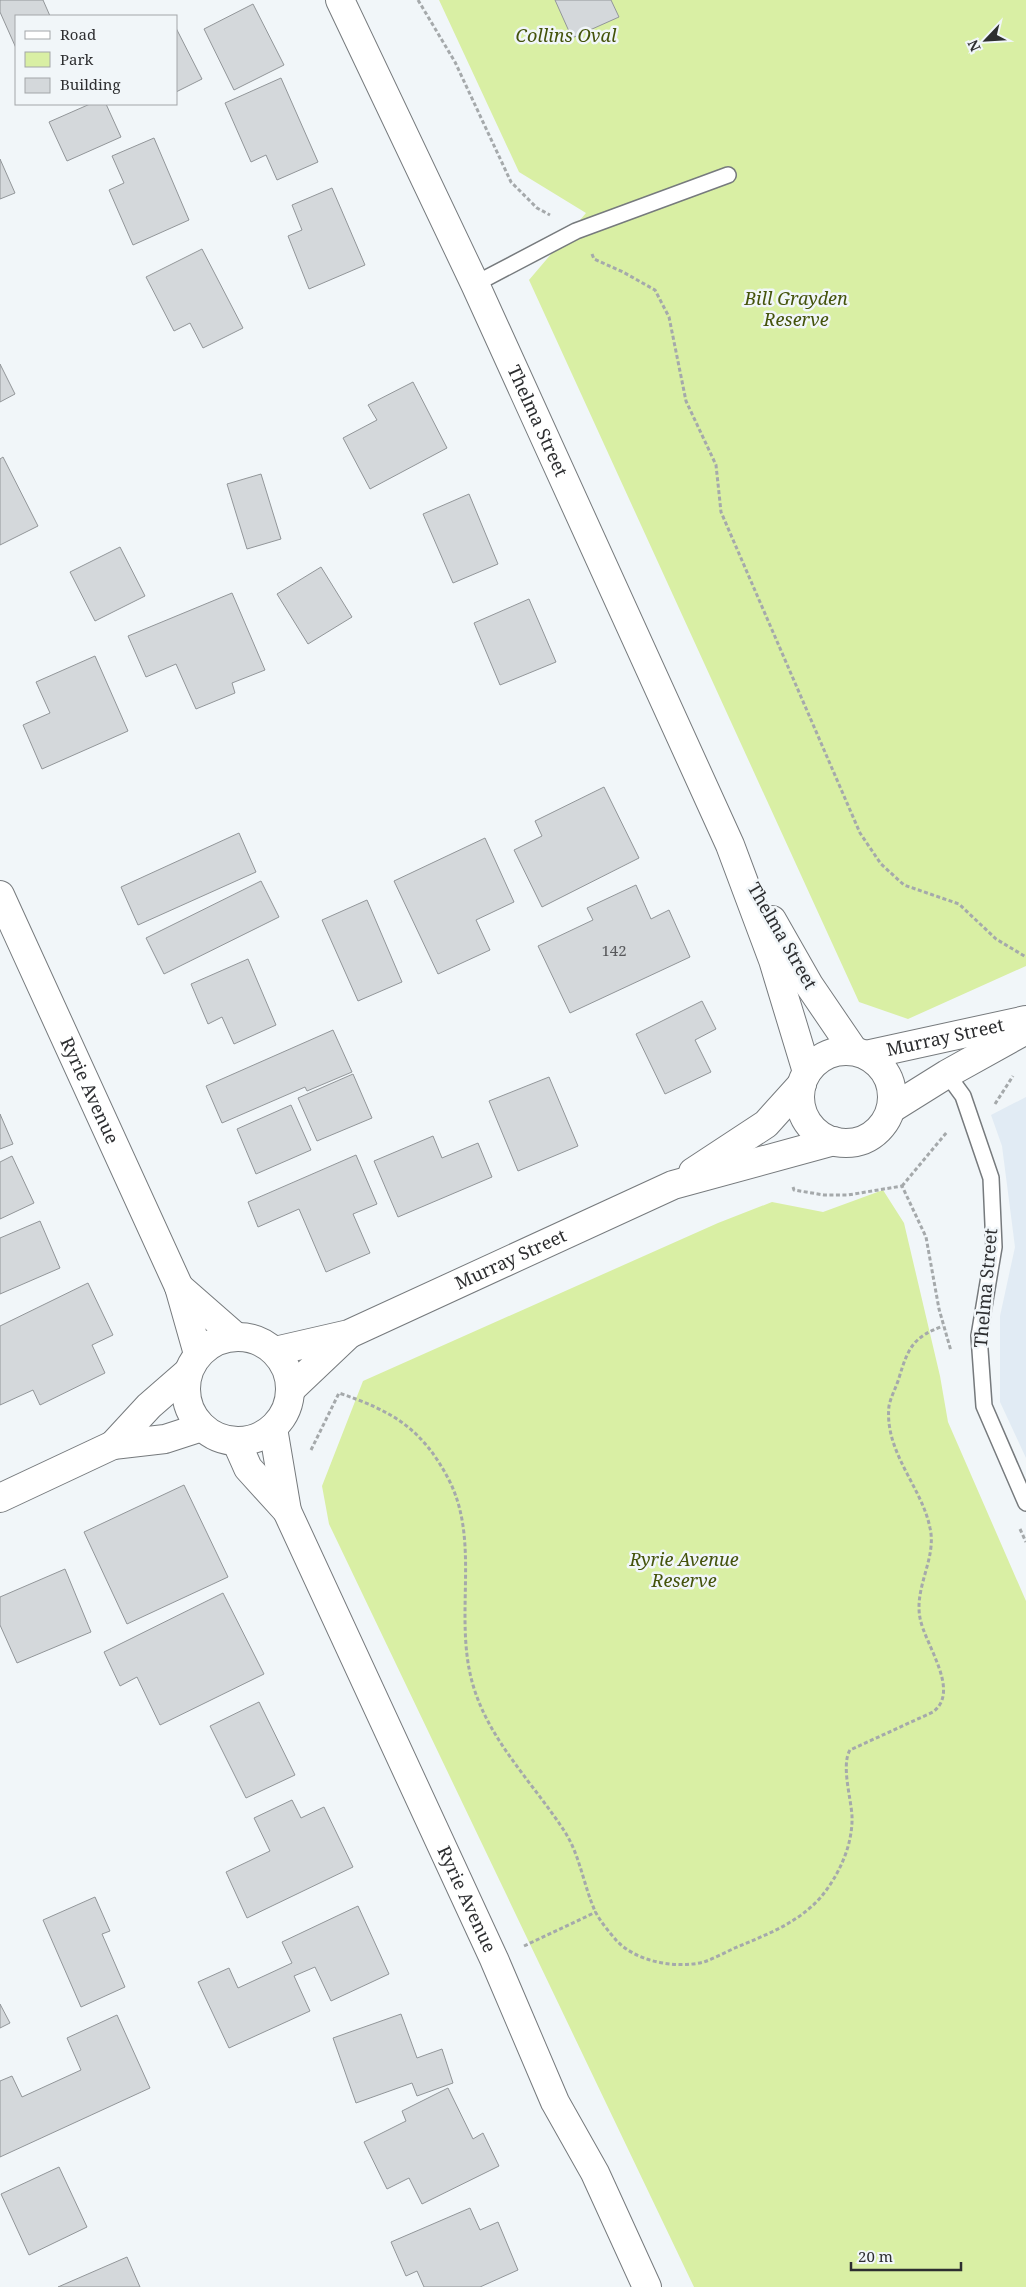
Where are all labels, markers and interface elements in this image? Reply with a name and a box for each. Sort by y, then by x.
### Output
legend [15,15,178,105]
north arrow [961,15,1011,65]
park label: Collins Oval [516,23,617,47]
text: Road [60,24,96,44]
text: N [963,37,985,55]
text: Park [60,49,94,69]
text: Building [60,74,121,94]
park label: Bill Grayden Reserve [743,286,848,331]
street label: Thelma Street [502,361,574,480]
street label: Thelma Street [743,878,823,993]
house number: 142 [601,940,627,960]
street label: Murray Street [884,1012,1006,1061]
street label: Ryrie Avenue [55,1033,125,1147]
street label: Murray Street [451,1223,570,1295]
street label: Thelma Street [968,1227,1002,1349]
park label: Ryrie Avenue Reserve [628,1547,739,1592]
street label: Ryrie Avenue [432,1842,502,1956]
scale bar [851,2240,961,2272]
text: 20 m [858,2246,893,2266]

